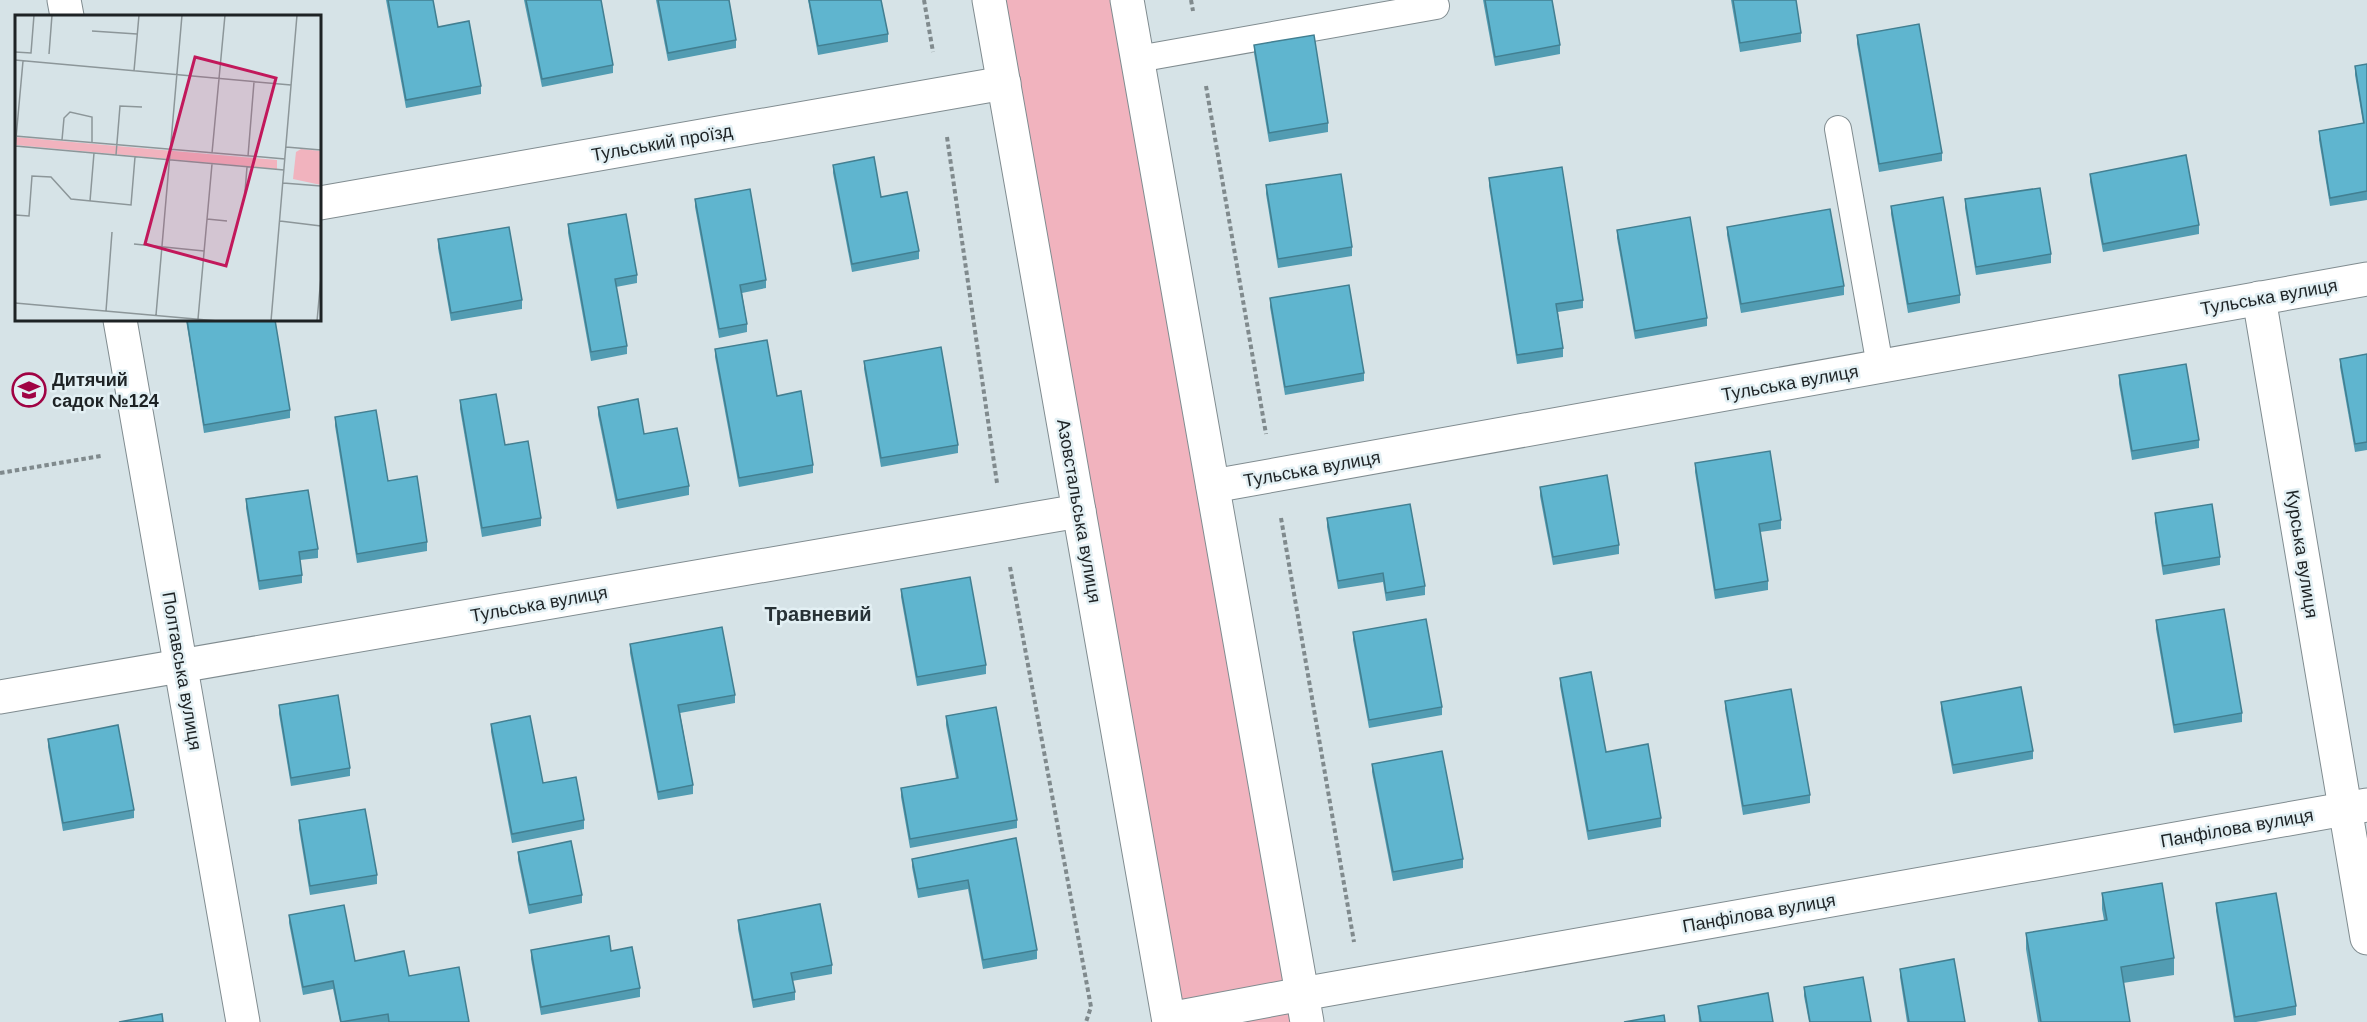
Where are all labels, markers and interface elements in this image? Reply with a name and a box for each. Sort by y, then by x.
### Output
inset map [15,15,321,321]
street label: Тульський проїзд [590,121,735,165]
street label: Тульська вулиця [2199,275,2339,319]
street label: Тульська вулиця [1720,361,1860,405]
place label: Дитячий садок №124 [52,370,159,411]
school or university icon: Дитячий садок №124 [11,372,47,408]
street label: Азовстальська вулиця [1053,417,1105,605]
street label: Тульська вулиця [1242,447,1382,491]
street label: Курська вулиця [2282,489,2322,619]
street label: Тульська вулиця [469,582,609,626]
street label: Полтавська вулиця [158,590,206,752]
district label: Травневий [764,603,872,625]
street label: Панфілова вулиця [2159,805,2315,851]
street label: Панфілова вулиця [1681,890,1837,936]

